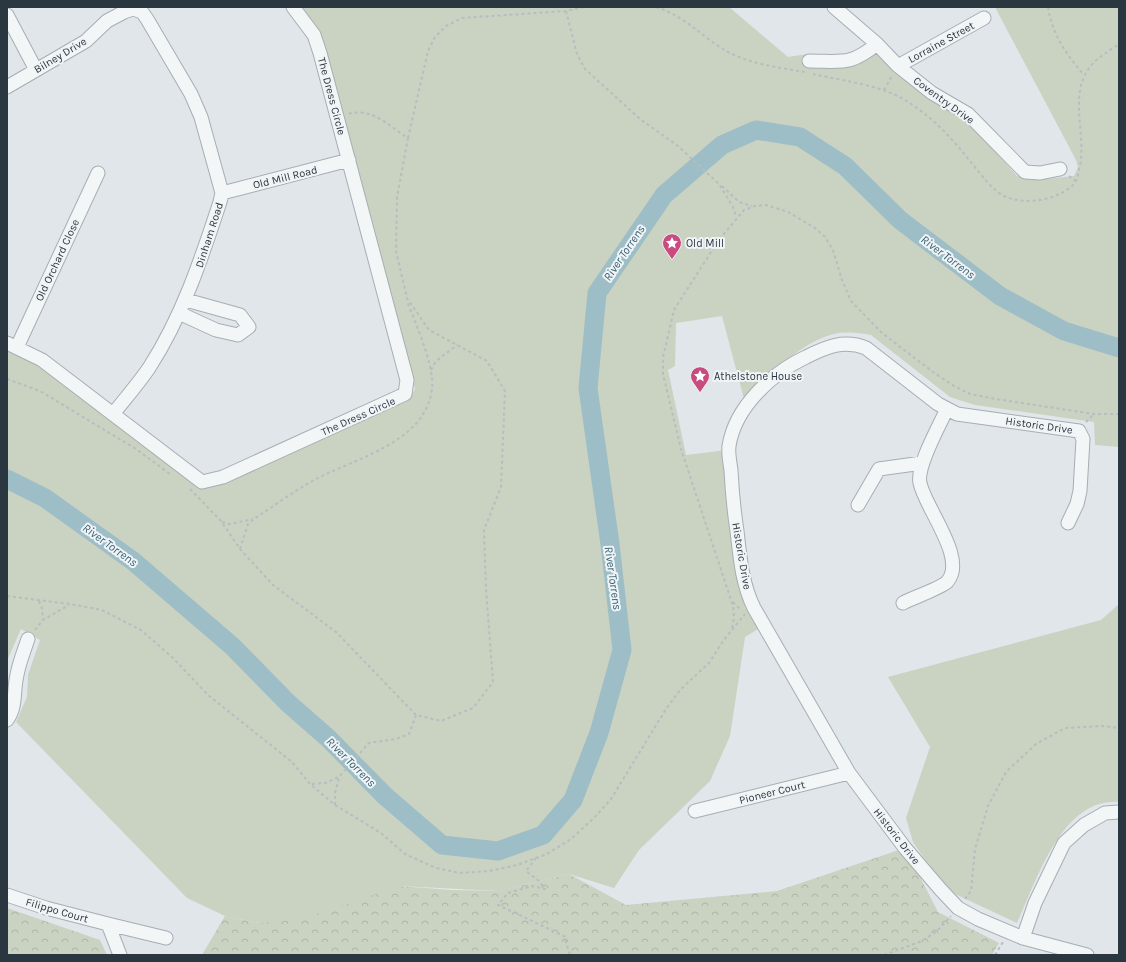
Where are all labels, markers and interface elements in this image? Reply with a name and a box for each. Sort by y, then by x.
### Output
street label: Lorraine Street [906,19,977,66]
street label: Bilney Drive [32,35,89,76]
street label: The Dress Circle [315,56,348,137]
street label: Coventry Drive [911,74,977,127]
street label: Old Mill Road [252,163,319,192]
street label: Dinham Road [193,201,226,270]
street label: Old Orchard Close [33,217,82,303]
water label: River Torrens [600,222,648,283]
place icon: Old Mill [661,232,683,260]
water label: River Torrens [918,232,978,282]
place label: Old Mill [686,237,724,250]
place icon: Athelstone House [689,365,711,393]
place label: Athelstone House [714,370,802,383]
street label: The Dress Circle [319,394,398,439]
street label: Historic Drive [1004,414,1074,437]
water label: River Torrens [80,521,140,570]
street label: Historic Drive [729,522,754,591]
water label: River Torrens [602,545,624,611]
water label: River Torrens [323,734,379,790]
street label: Pioneer Court [738,778,806,807]
street label: Historic Drive [871,806,923,867]
street label: Filippo Court [24,895,90,926]

